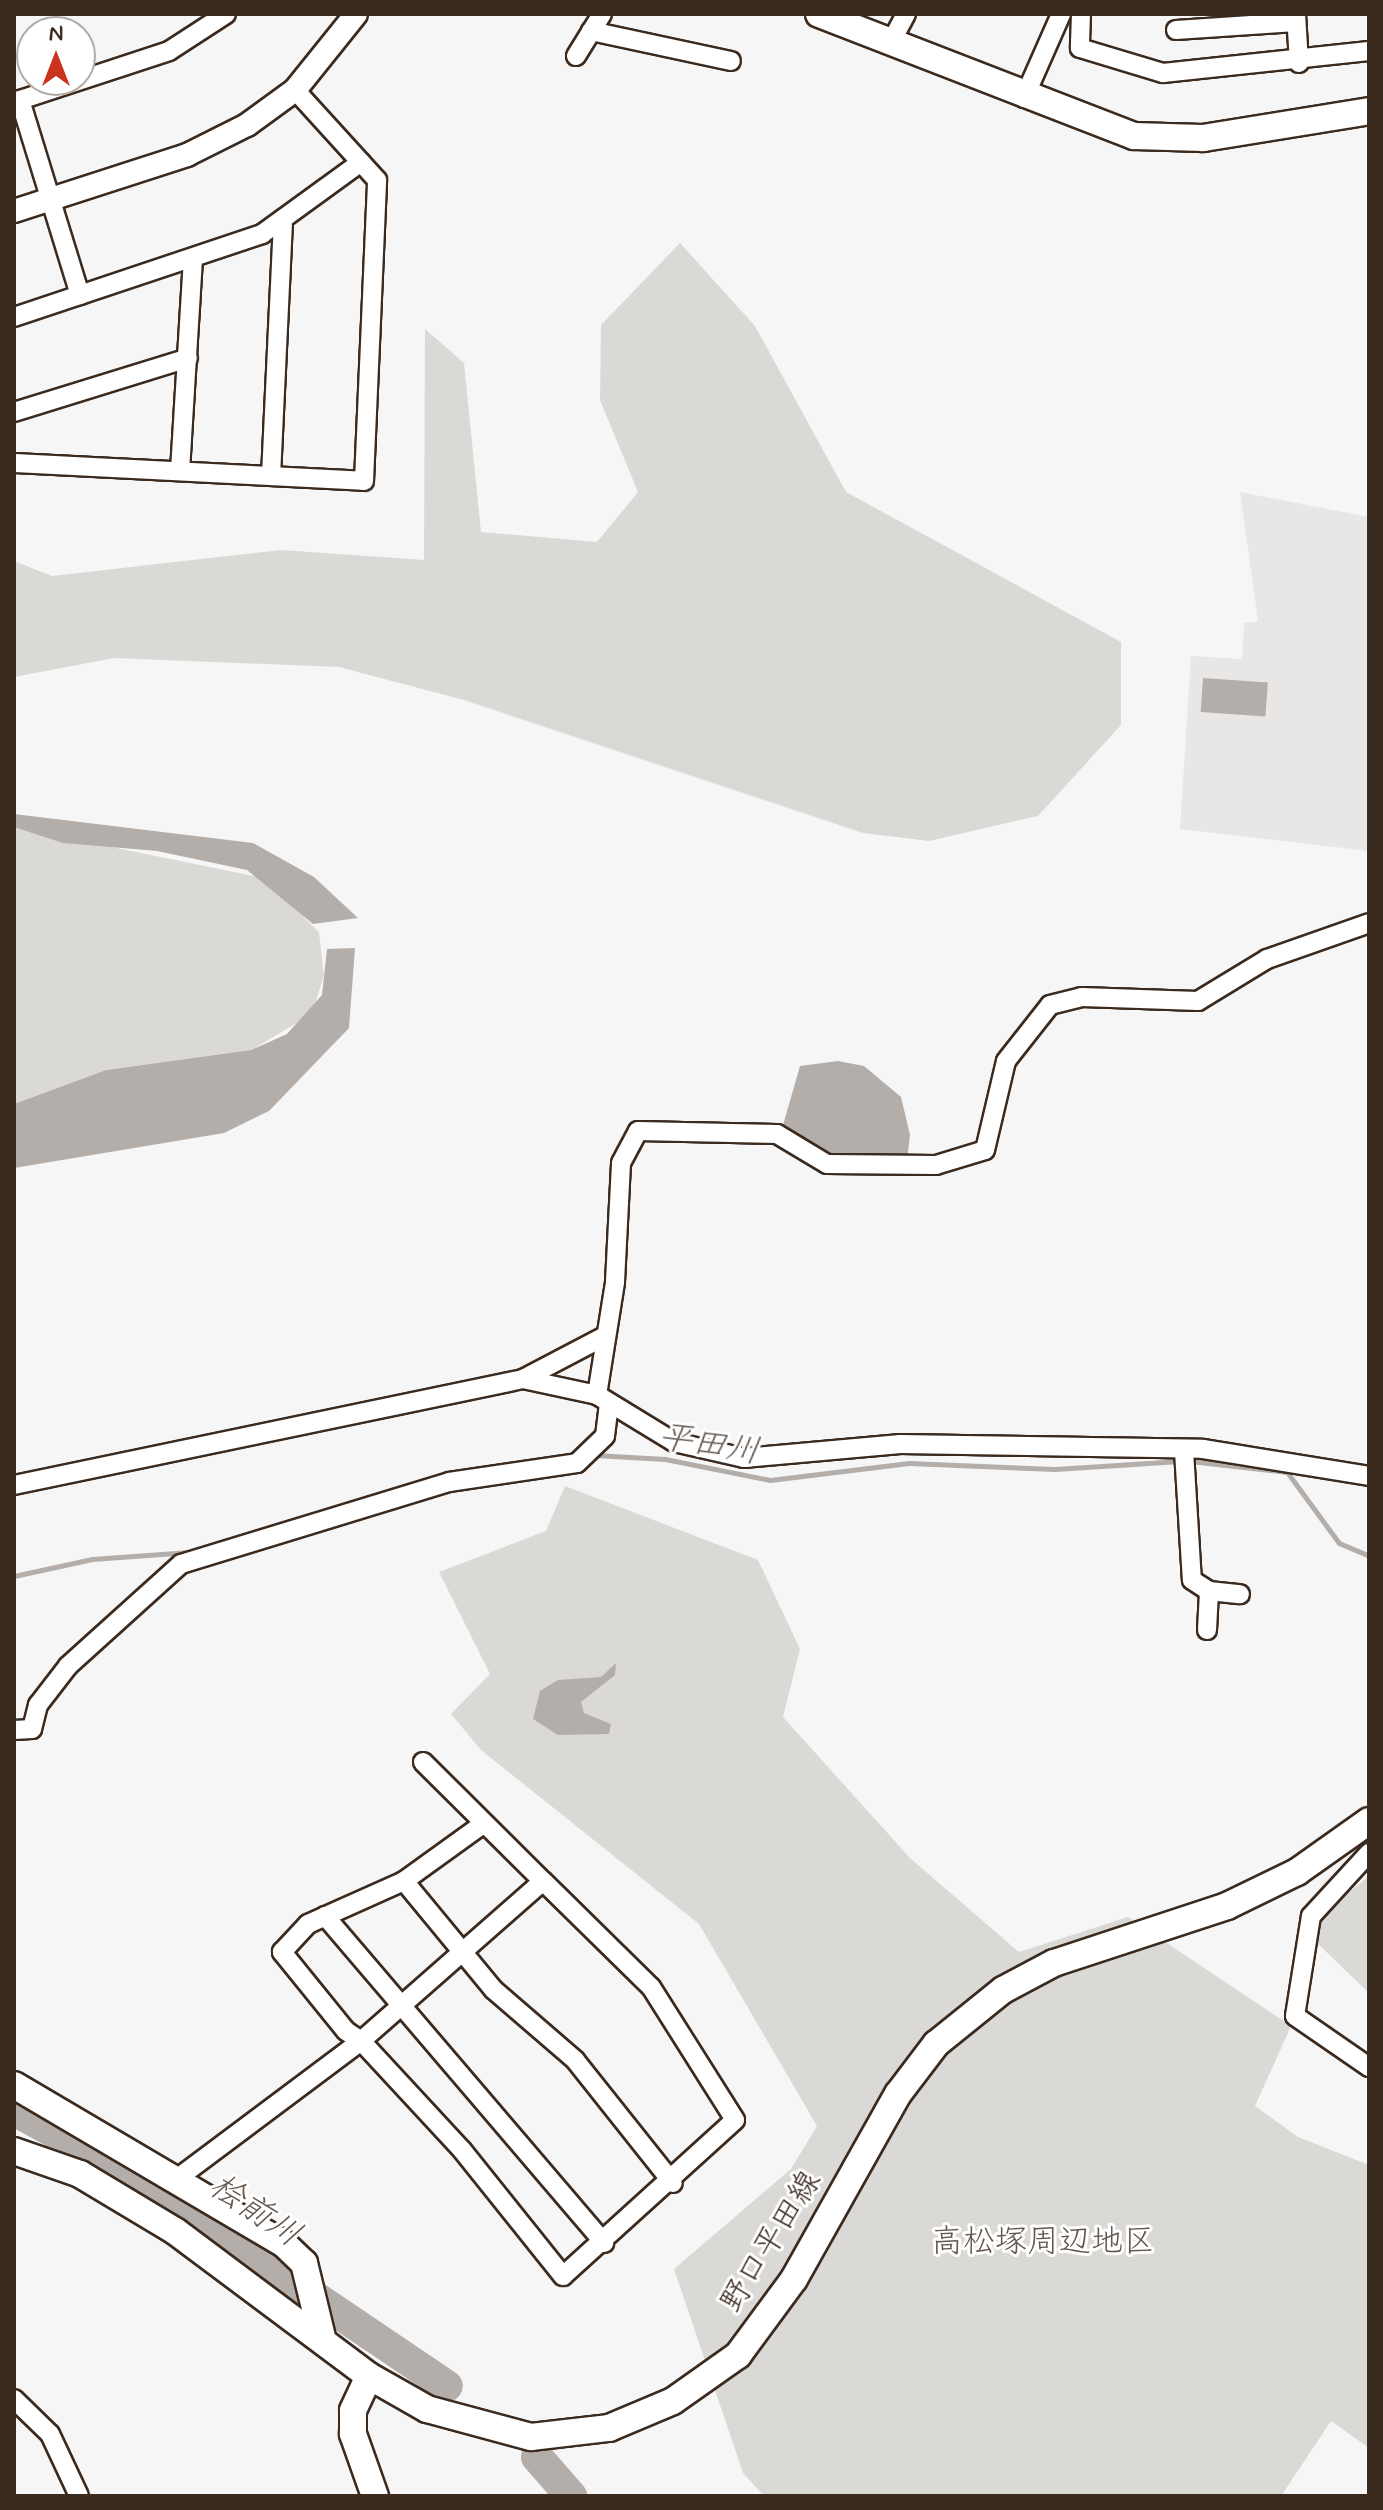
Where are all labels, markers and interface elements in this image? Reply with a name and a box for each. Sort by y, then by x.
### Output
north arrow [16,16,96,96]
text: N [49,20,63,48]
water label: 平田川 [655,1417,763,1473]
street label: 野口平田線 [712,2164,830,2320]
water label: 桧前川 [201,2166,309,2256]
park label: 高松塚周辺地区 [931,2223,1155,2261]

